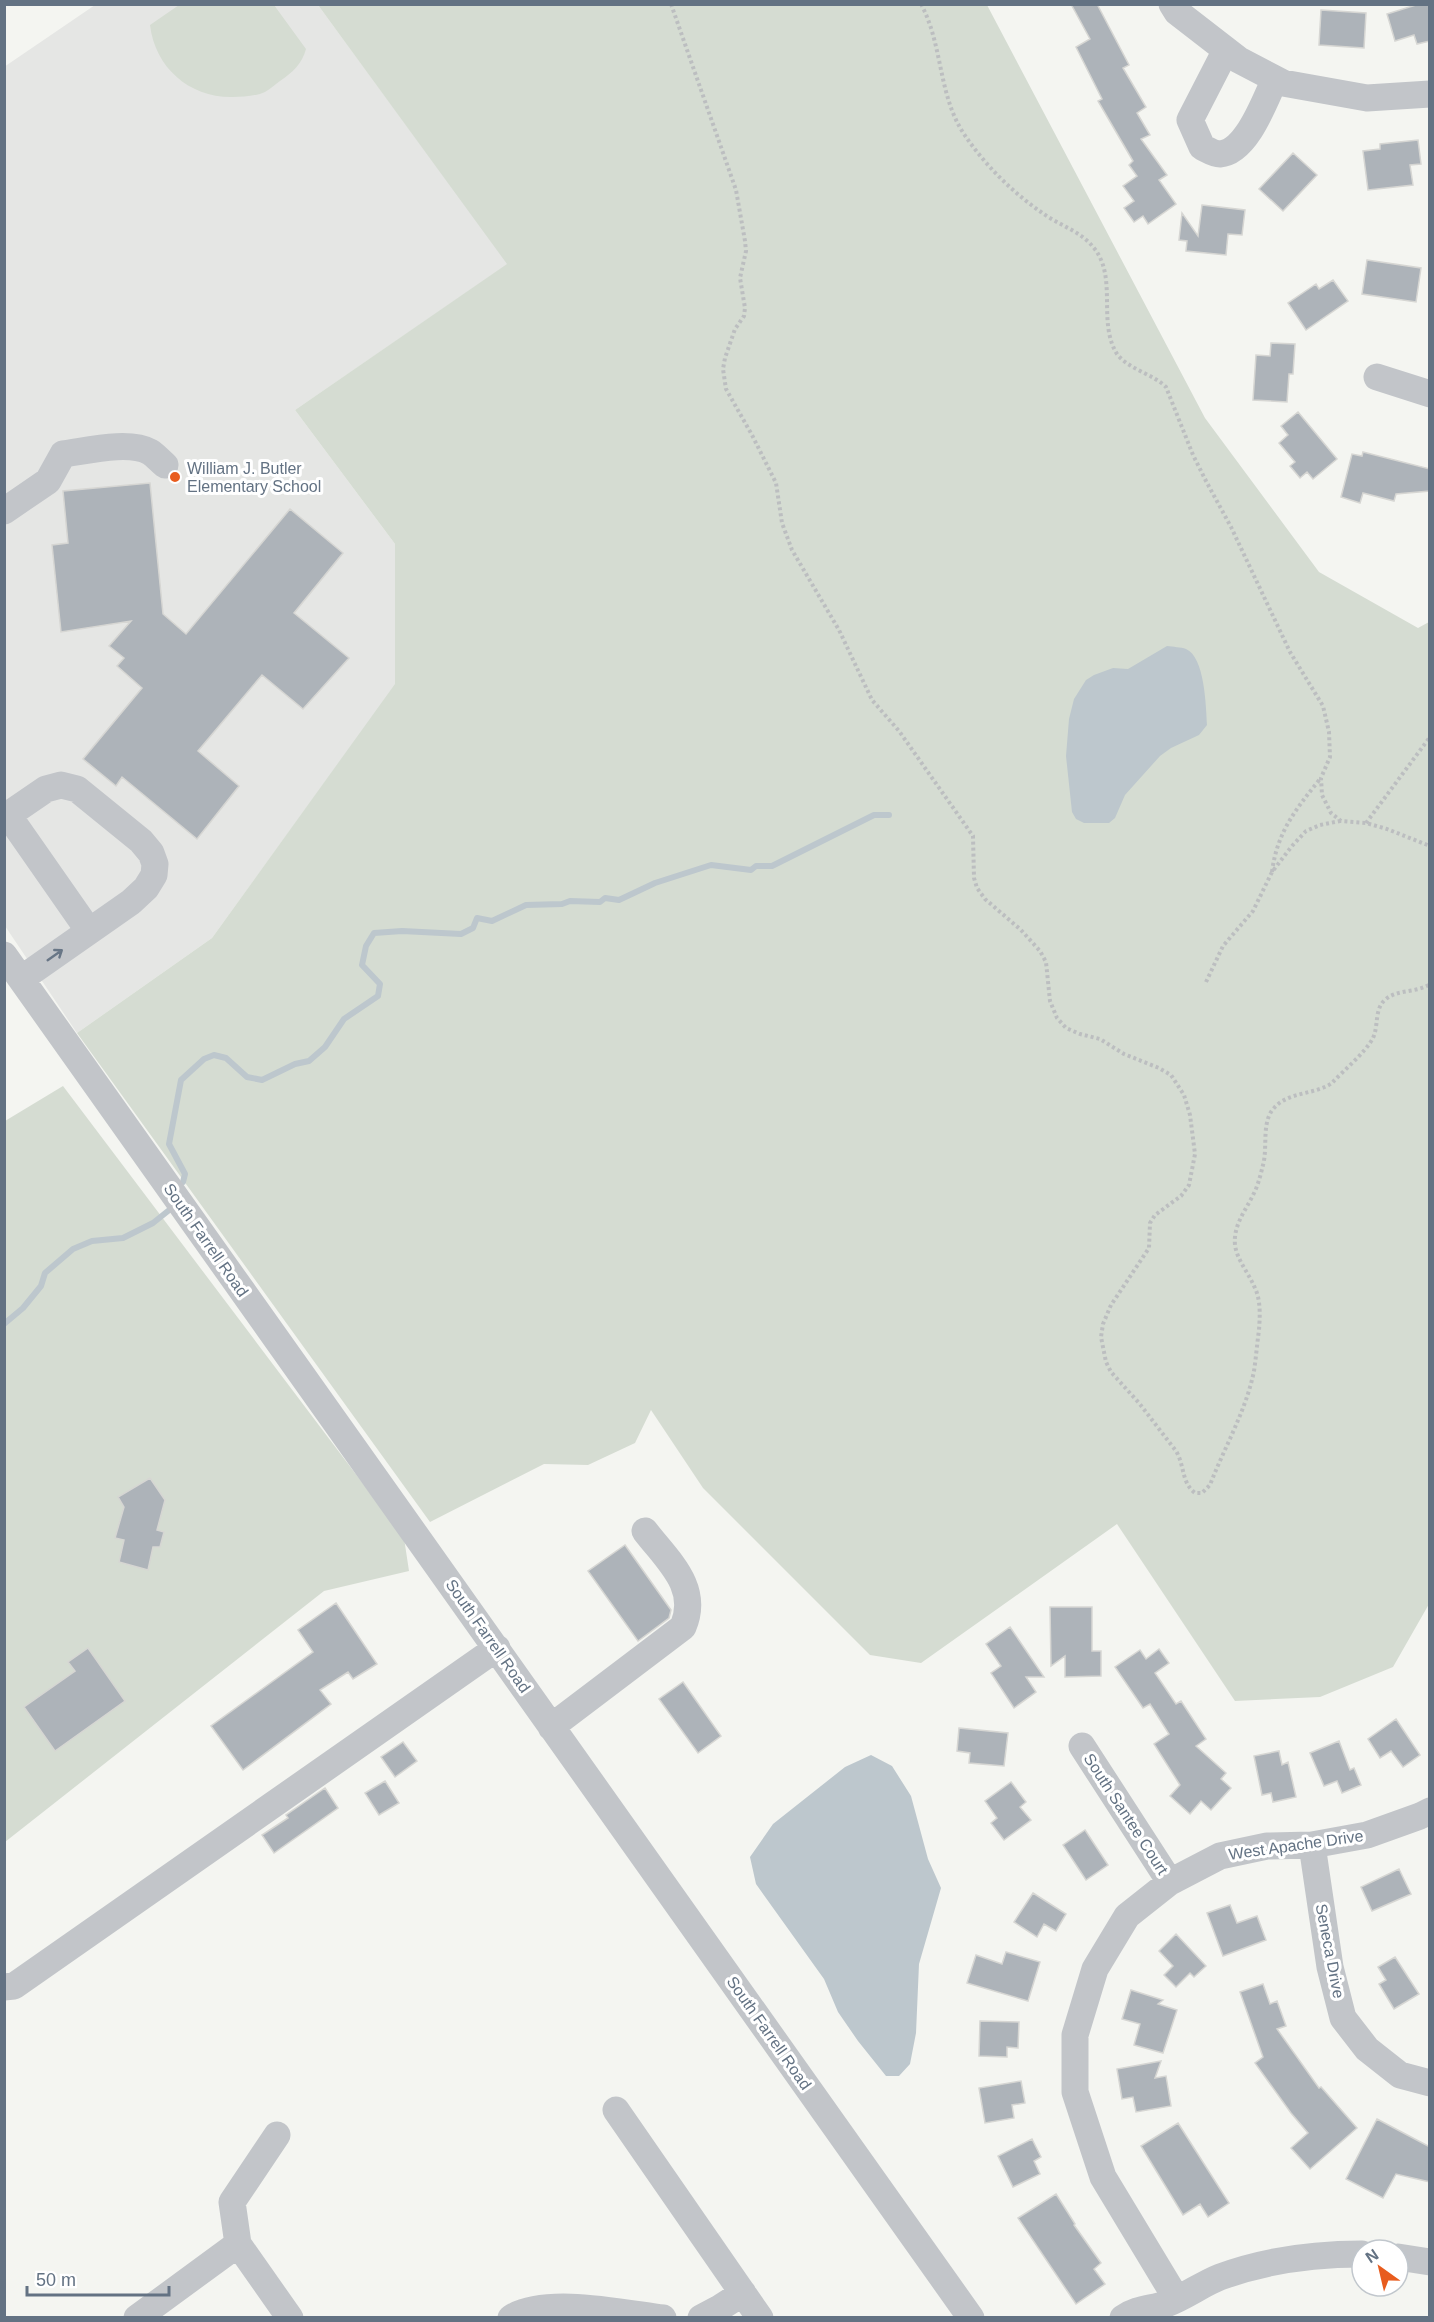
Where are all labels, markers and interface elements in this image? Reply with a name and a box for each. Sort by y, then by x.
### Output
place label: William J. Butler Elementary School [187,460,321,495]
marker: William J. Butler Elementary School [168,470,182,484]
one-way arrow [47,949,63,961]
street label: South Farrell Road [161,1180,251,1300]
street label: South Farrell Road [443,1576,533,1696]
street label: South Santee Court [1081,1750,1172,1878]
street label: West Apache Drive [1228,1827,1365,1863]
street label: Seneca Drive [1312,1902,1348,2000]
street label: South Farrell Road [724,1973,814,2093]
north arrow [1350,2238,1410,2298]
text: N [1362,2246,1381,2266]
scale bar [27,2259,170,2297]
text: 50 m [36,2270,76,2290]

